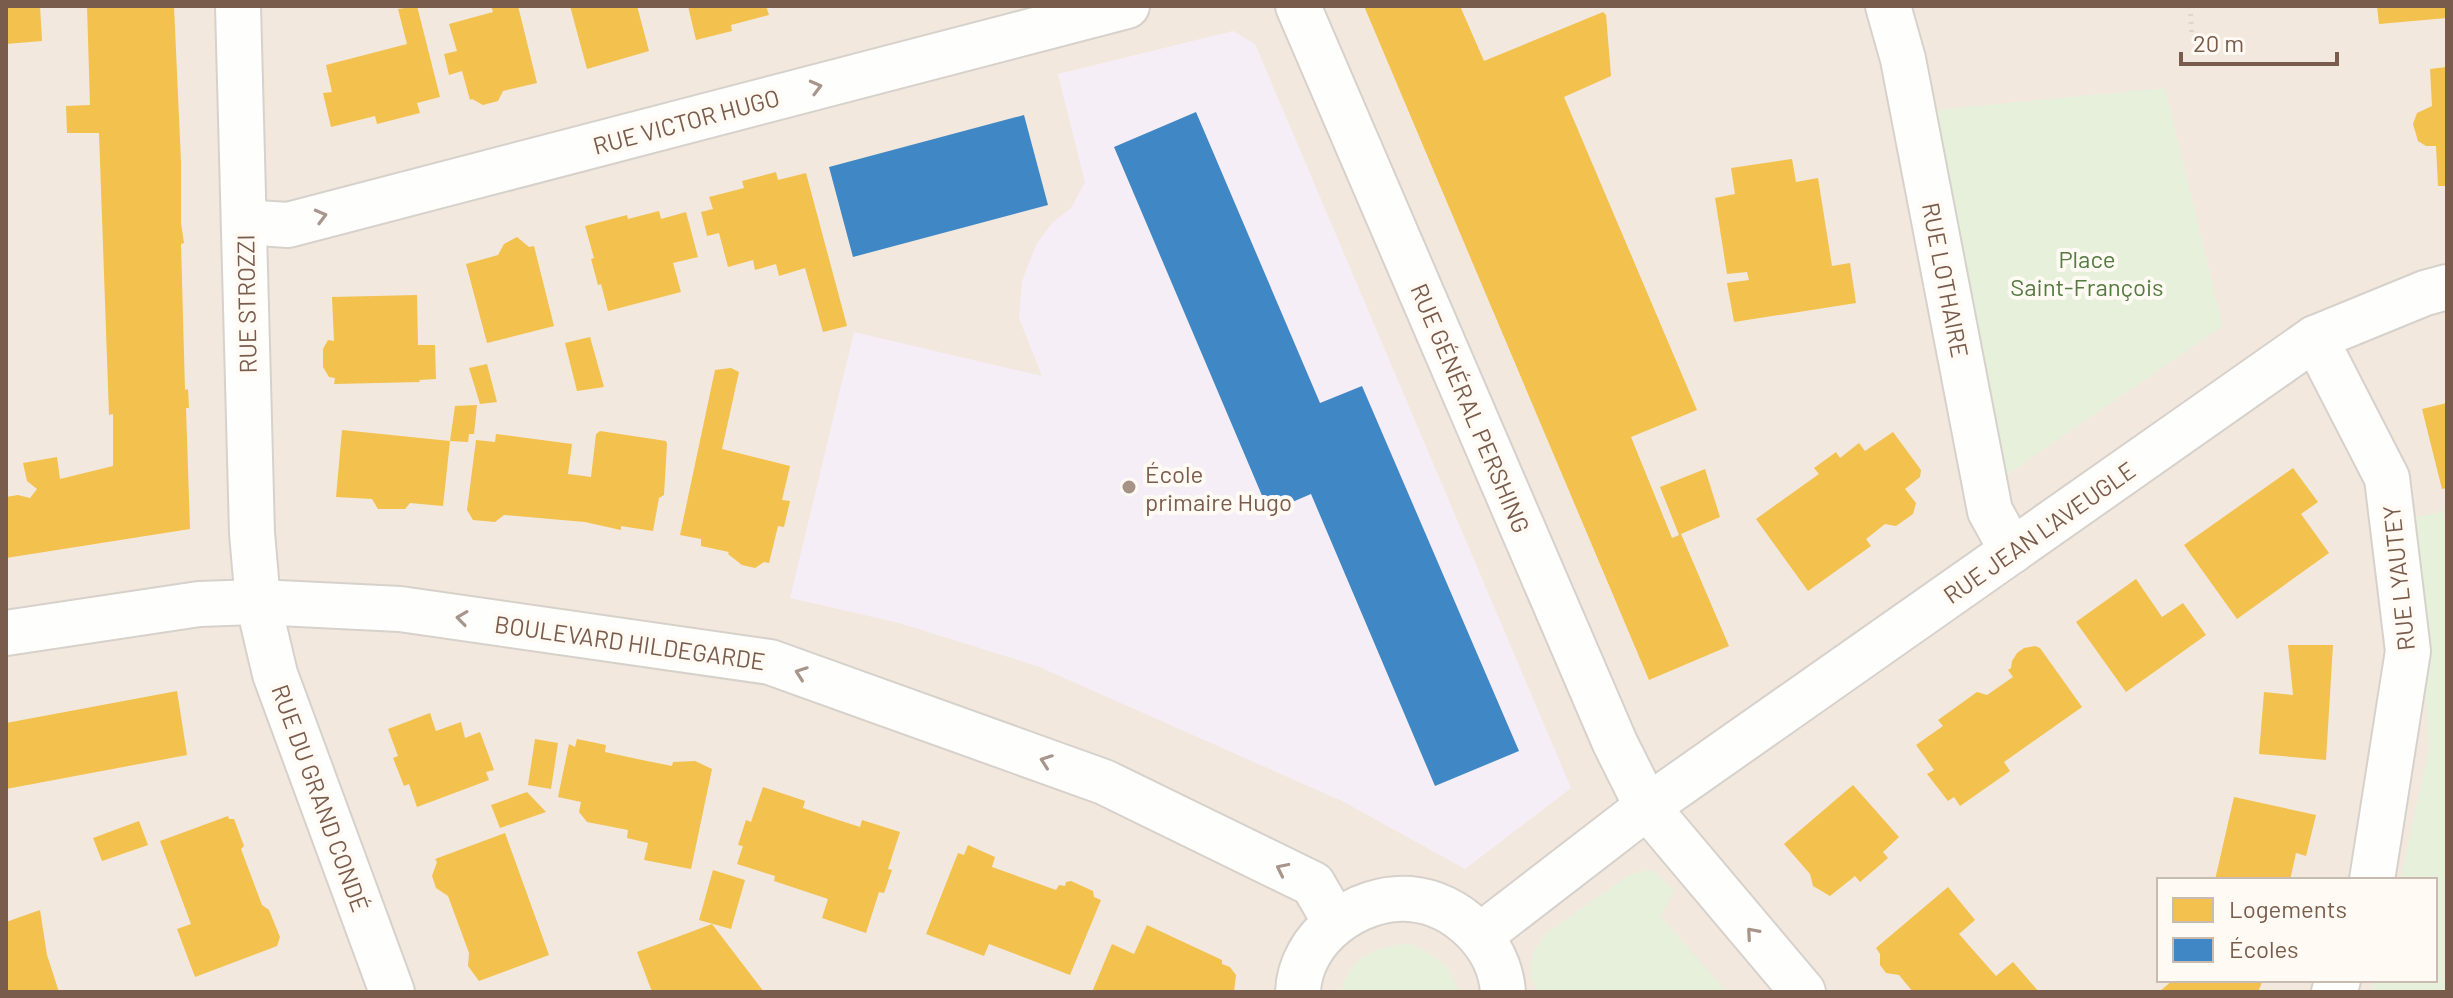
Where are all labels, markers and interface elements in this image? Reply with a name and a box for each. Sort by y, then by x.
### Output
scale bar [2181,16,2337,66]
text: 20 m [2193,28,2244,57]
one-way arrow [809,80,822,97]
street label: RUE VICTOR HUGO [590,82,782,160]
street label: RUE LOTHAIRE [1917,200,1975,360]
one-way arrow [313,209,327,226]
street label: RUE STROZZI [230,234,262,374]
park label: Place Saint-François [2010,244,2164,301]
street label: RUE GÉNÉRAL PERSHING [1405,279,1537,537]
street label: RUE JEAN L'AVEUGLE [1937,455,2141,609]
place label: École primaire Hugo [1145,459,1292,516]
marker: École primaire Hugo [1120,478,1138,496]
street label: RUE LYAUTEY [2376,504,2420,652]
street label: BOULEVARD HILDEGARDE [493,609,767,675]
one-way arrow [456,610,469,627]
one-way arrow [795,666,809,683]
street label: RUE DU GRAND CONDÉ [266,680,376,916]
one-way arrow [1040,754,1054,771]
one-way arrow [1276,863,1290,879]
legend [2157,878,2437,982]
text: Logements [2229,894,2347,923]
one-way arrow [1748,928,1762,943]
text: Écoles [2229,934,2299,963]

